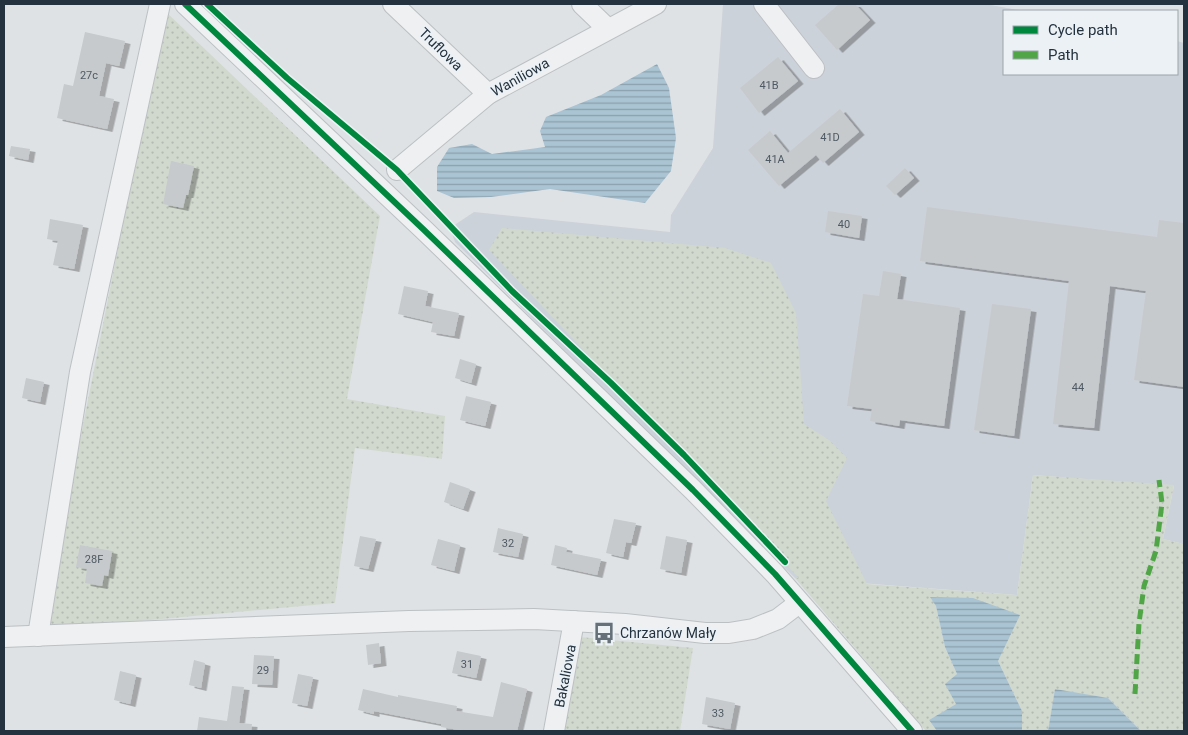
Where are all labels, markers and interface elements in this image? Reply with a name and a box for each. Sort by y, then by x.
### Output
legend [1003,10,1178,75]
text: Cycle path [1048,21,1118,39]
street label: Truflowa [416,24,466,74]
text: Path [1048,46,1079,64]
street label: Waniliowa [488,55,552,99]
house number: 27c [80,69,98,82]
house number: 41B [759,79,779,92]
house number: 41D [820,131,840,144]
house number: 41A [765,153,786,166]
house number: 40 [838,218,850,231]
house number: 44 [1072,381,1084,394]
house number: 32 [502,537,514,550]
house number: 28F [85,553,103,566]
bus stop icon: Chrzanów Mały [591,620,617,646]
place label: Chrzanów Mały [620,625,716,641]
street label: Bakaliowa [551,643,579,709]
house number: 31 [461,658,473,671]
house number: 29 [257,664,269,677]
house number: 33 [712,707,724,720]

